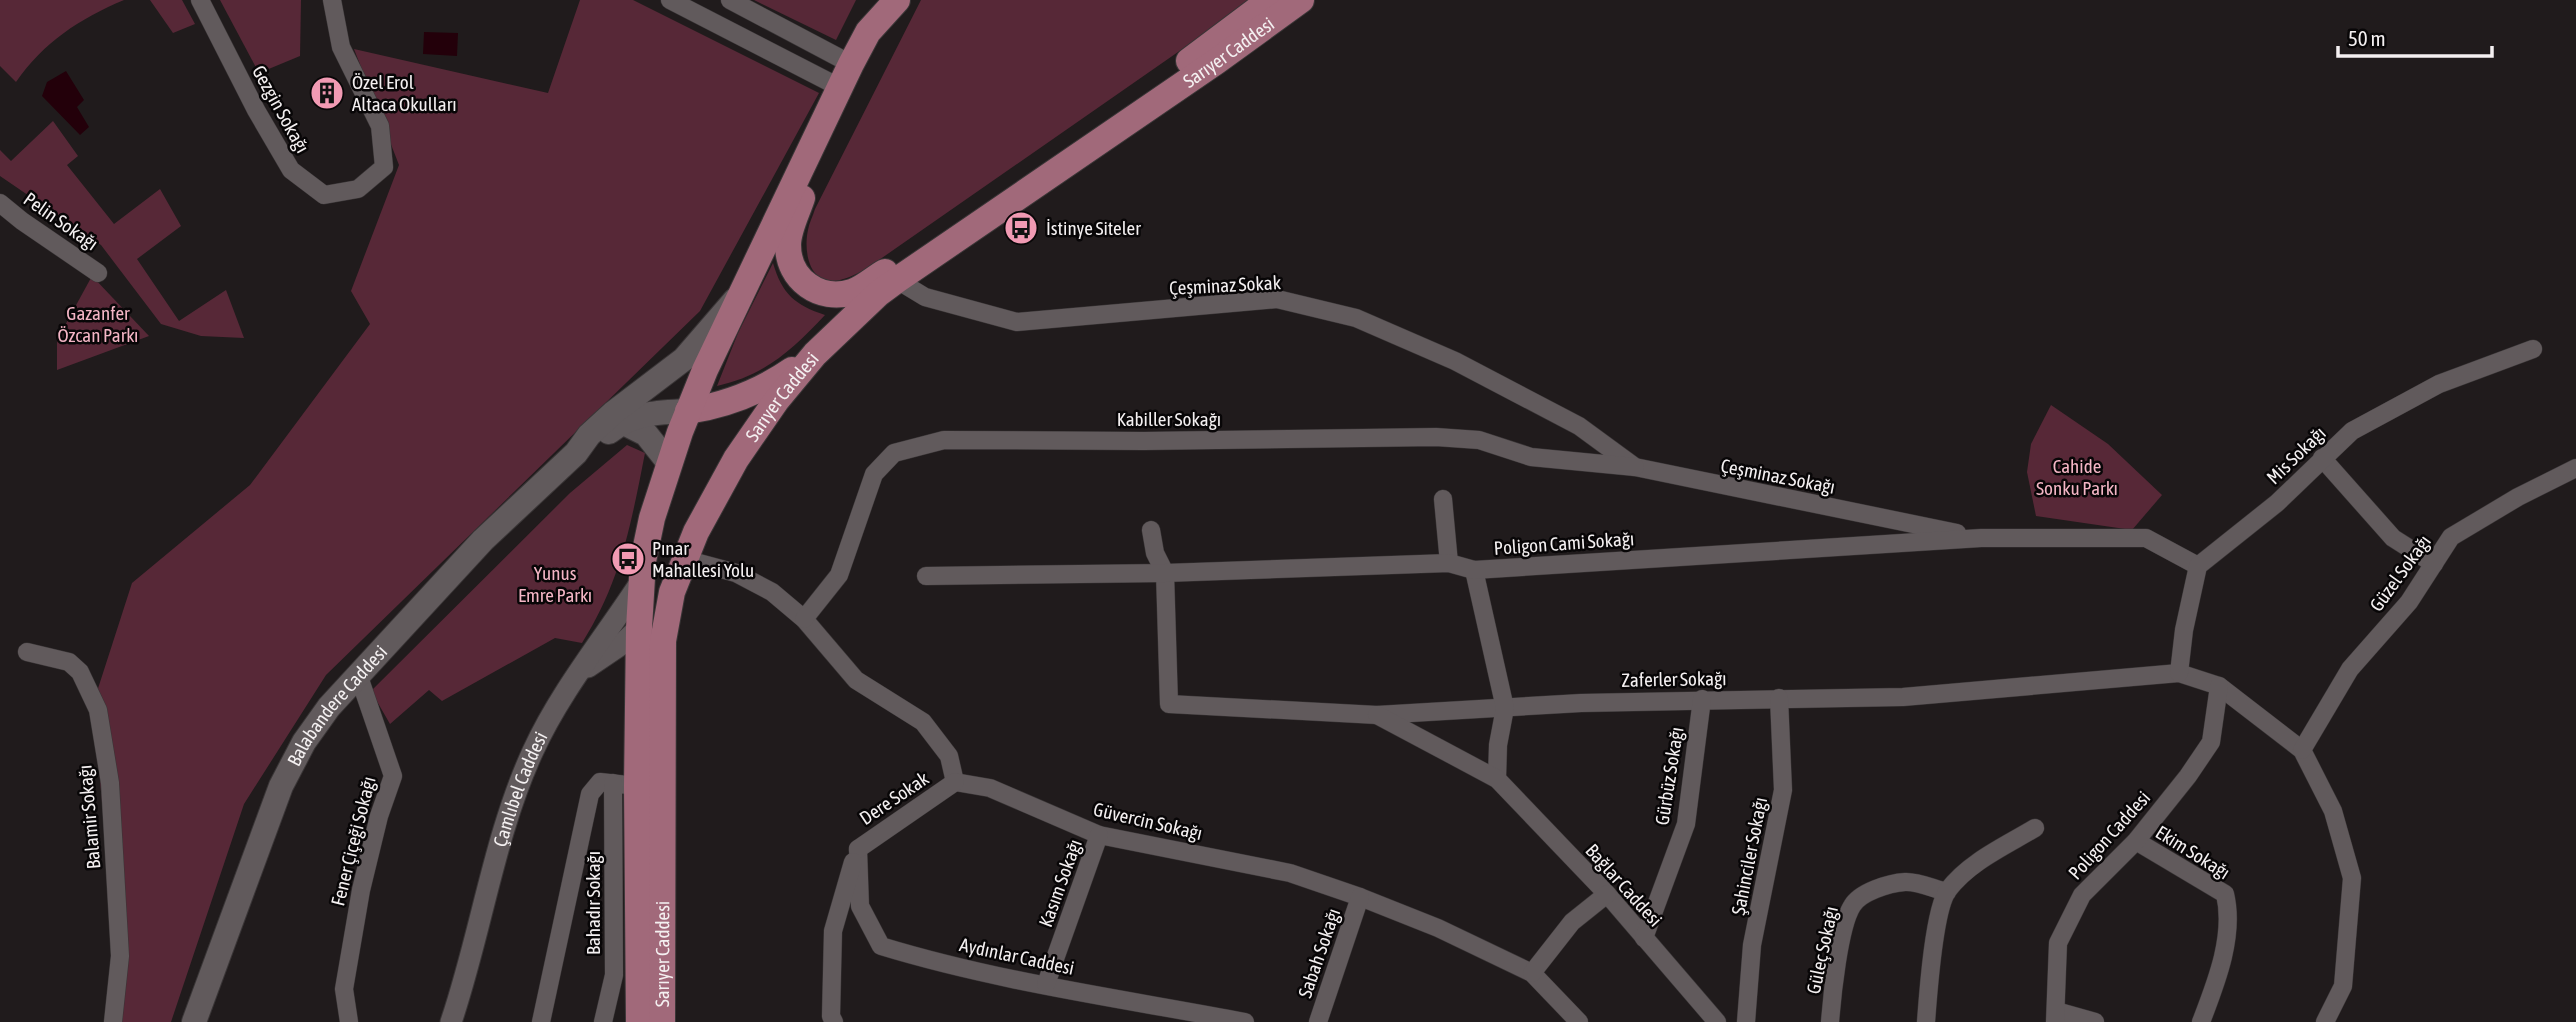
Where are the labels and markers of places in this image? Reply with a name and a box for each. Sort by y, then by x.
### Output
place label: Özel Erol Altaca Okulları [352,71,457,115]
building icon: Özel Erol Altaca Okulları [308,74,346,112]
bus stop icon: İstinye Siteler [1002,209,1040,247]
place label: İstinye Siteler [1046,217,1141,239]
place label: Pınar Mahallesi Yolu [652,537,754,581]
bus stop icon: Pınar Mahallesi Yolu [609,540,647,578]

